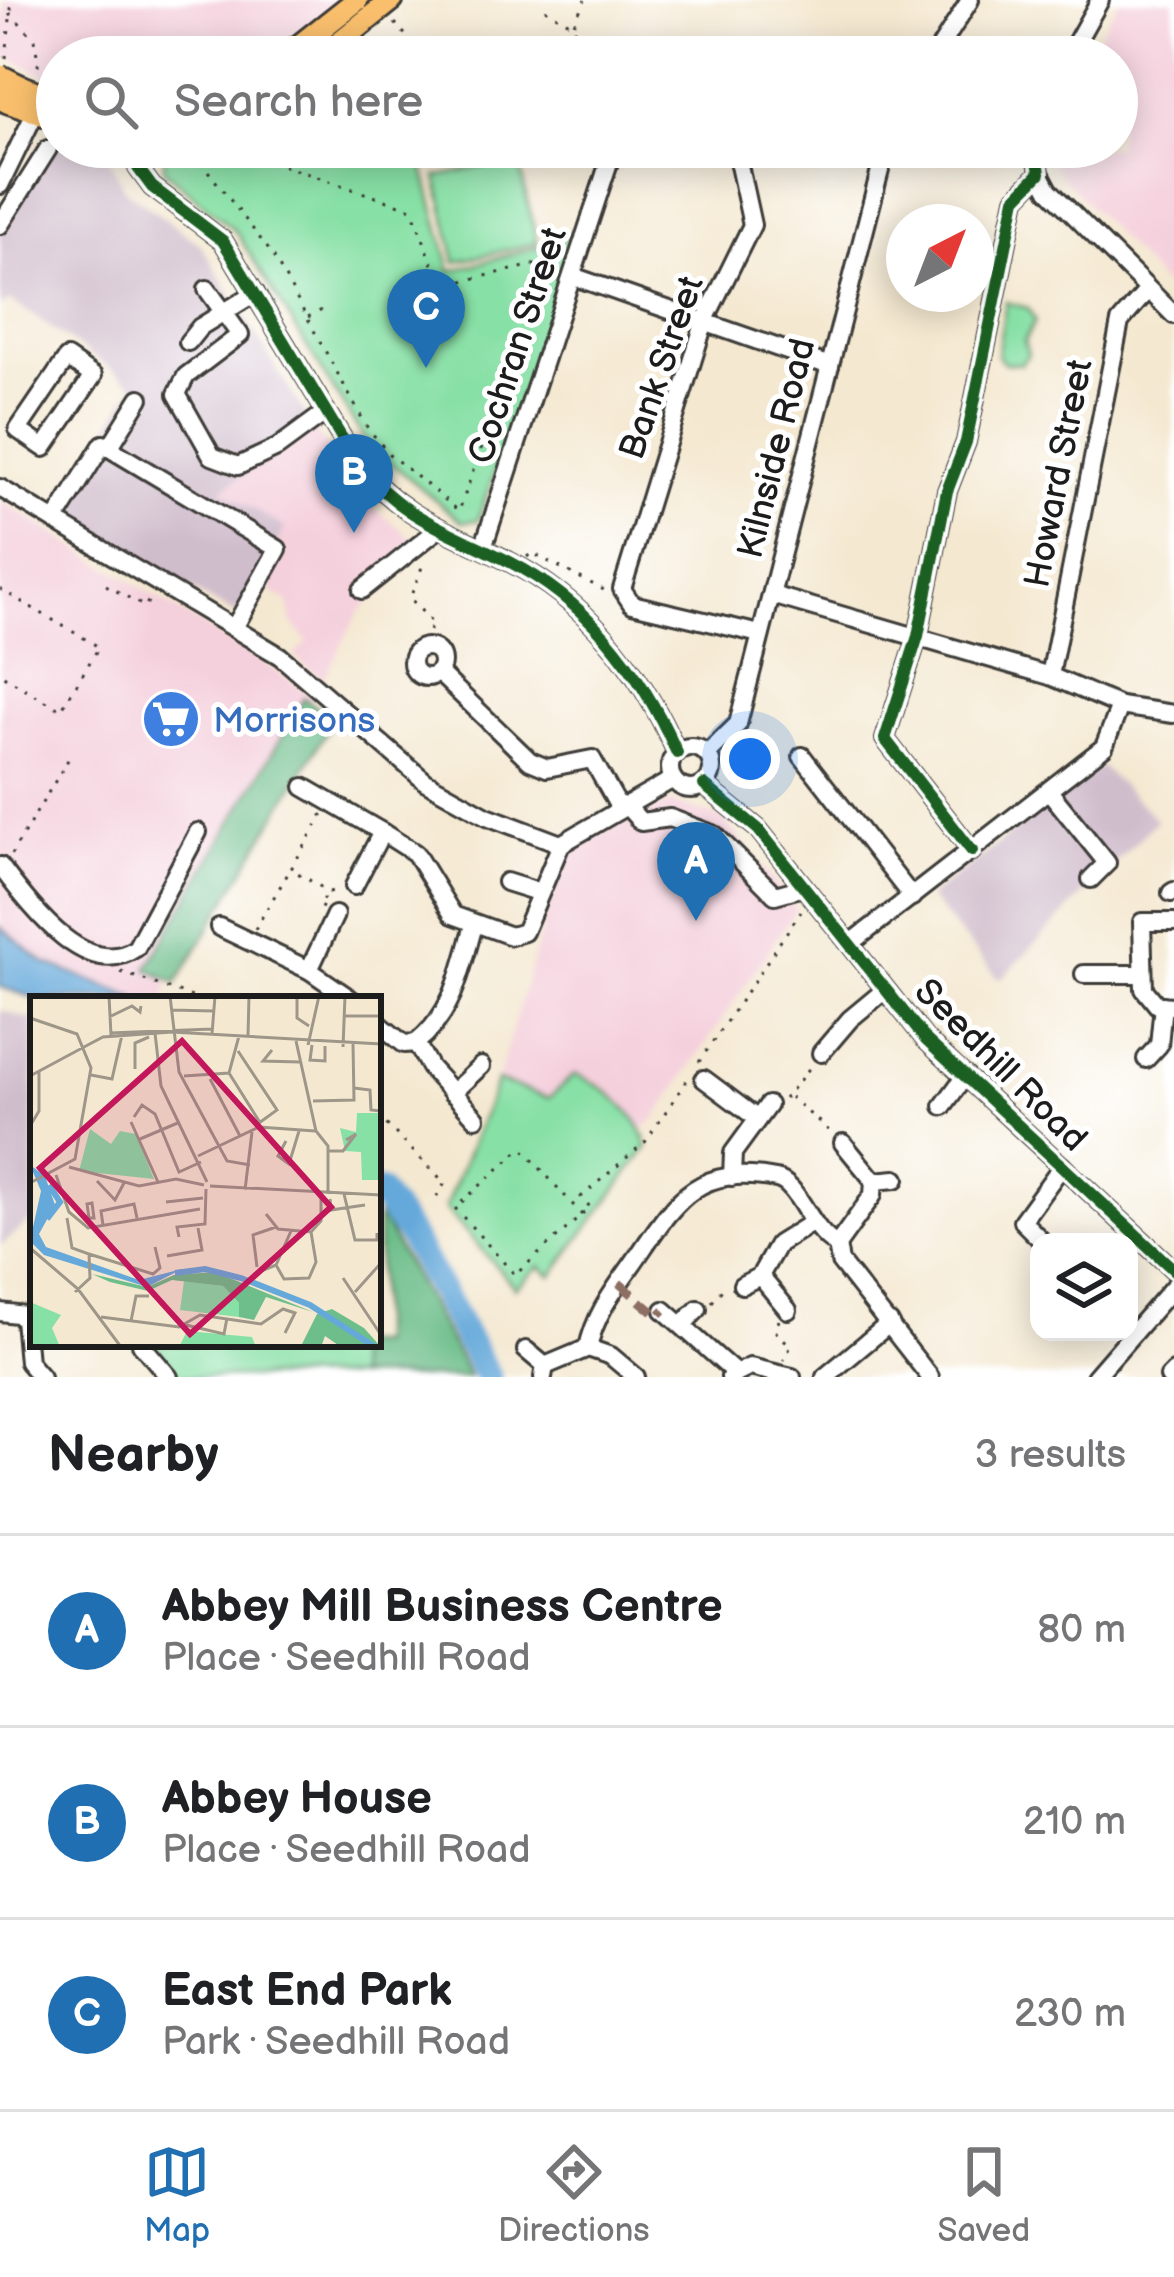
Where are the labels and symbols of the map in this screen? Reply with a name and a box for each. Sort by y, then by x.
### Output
north arrow [886,204,994,312]
street label: Cochran Street [460,222,577,469]
pin: C [387,269,465,368]
street label: Bank Street [611,271,714,465]
street label: Kilnside Road [729,334,825,563]
street label: Howard Street [1016,356,1103,591]
pin: B [315,434,393,533]
supermarket icon: Morrisons [140,688,202,750]
place label: Morrisons [213,700,375,743]
your location [720,729,780,789]
pin: A [657,822,735,921]
street label: Seedhill Road [905,971,1095,1161]
inset map [30,996,381,1347]

